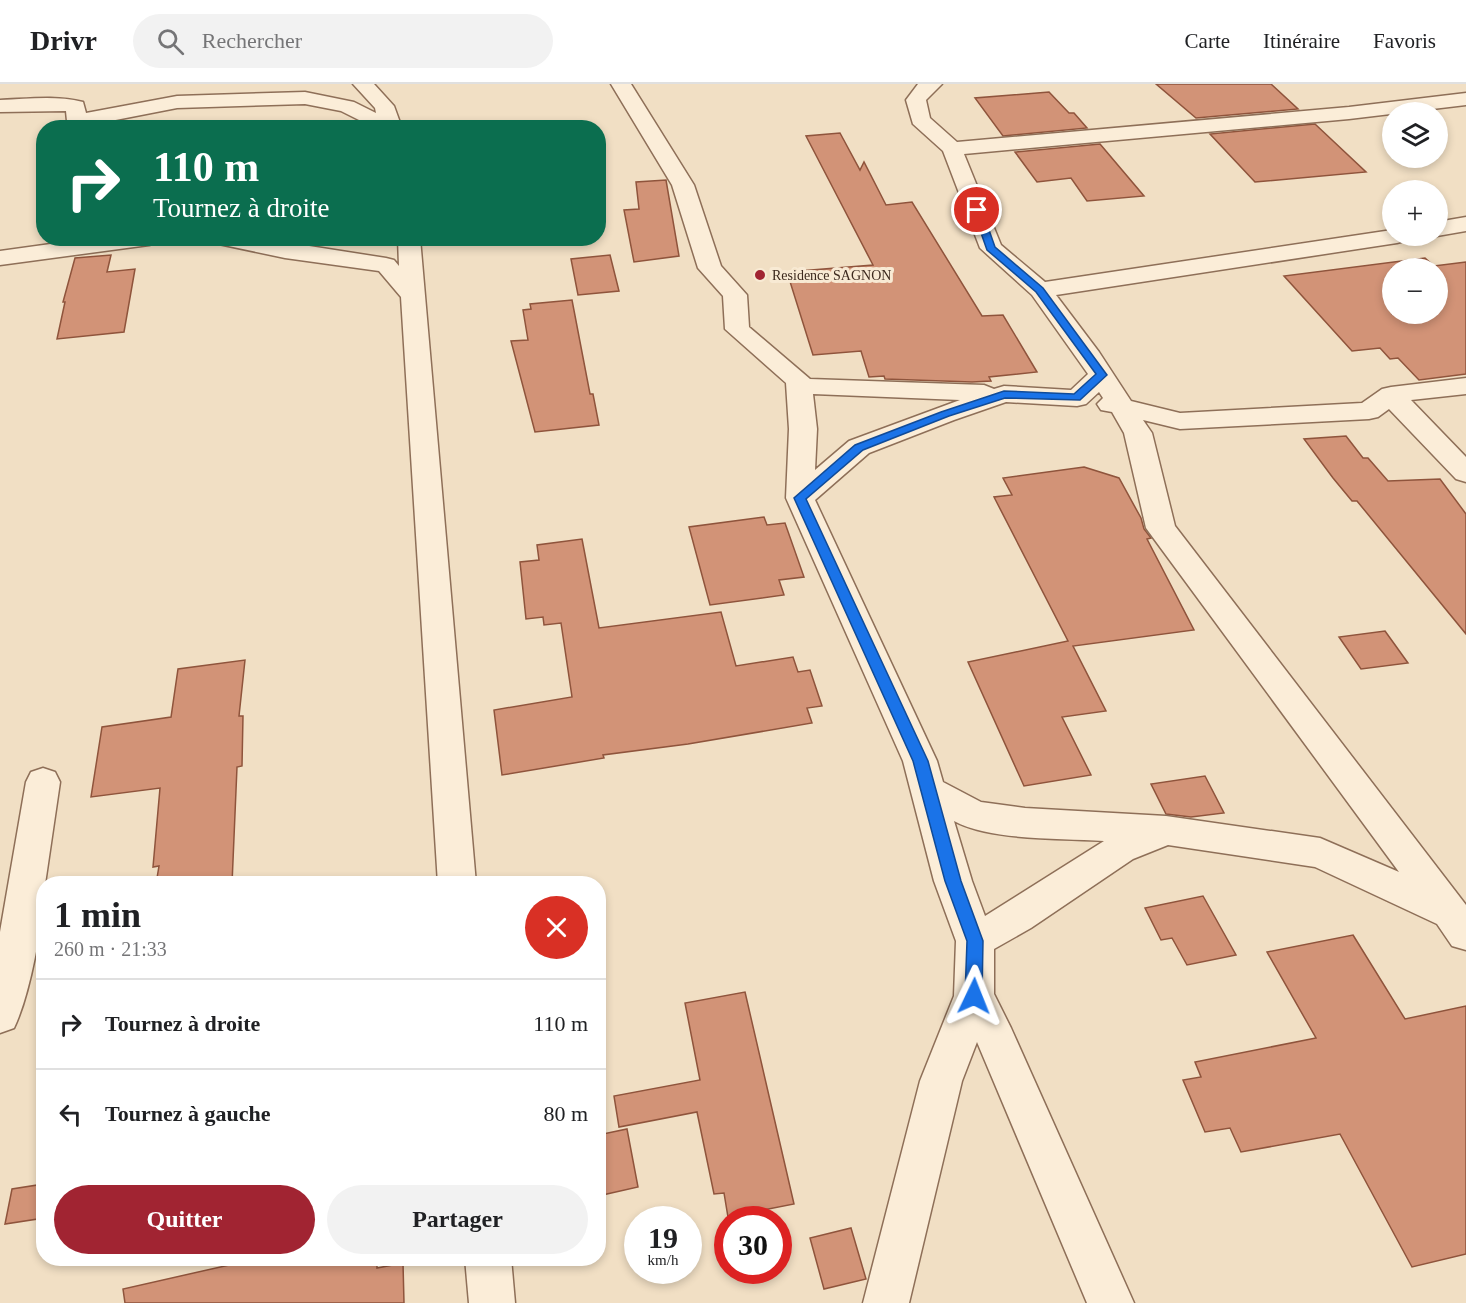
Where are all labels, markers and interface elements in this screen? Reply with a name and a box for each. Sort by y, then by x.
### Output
search box [133,14,553,68]
text: Drivr [30,25,97,56]
icon: search [154,25,187,58]
text: Rechercher [202,28,302,53]
text: Carte [1185,29,1230,53]
text: Itinéraire [1263,29,1340,53]
text: Favoris [1373,29,1436,53]
map controls [1382,102,1448,324]
button: layers [1382,102,1448,168]
icon: right [54,144,132,222]
text: 110 m [153,144,259,190]
button: + [1382,180,1448,246]
pin [951,184,1002,235]
text: Tournez à droite [153,193,330,223]
icon: arrive [960,193,993,226]
button: − [1382,258,1448,324]
marker: Residence SAGNON [753,268,767,282]
place label: Residence SAGNON [772,268,891,283]
text: 1 min [54,895,141,935]
button: close [525,896,588,959]
text: 260 m · 21:33 [54,938,167,960]
position arrow [942,964,1006,1028]
icon: right [54,1008,87,1041]
text: Tournez à droite [105,1011,260,1036]
text: 110 m [533,1011,588,1036]
icon: left [54,1098,87,1131]
text: Tournez à gauche [105,1101,270,1126]
text: 80 m [543,1101,588,1126]
button: Quitter [54,1185,315,1254]
button: Partager [327,1185,588,1254]
speed limit sign: 30 [714,1206,792,1284]
text: 19 [648,1221,678,1254]
text: km/h [648,1252,678,1268]

